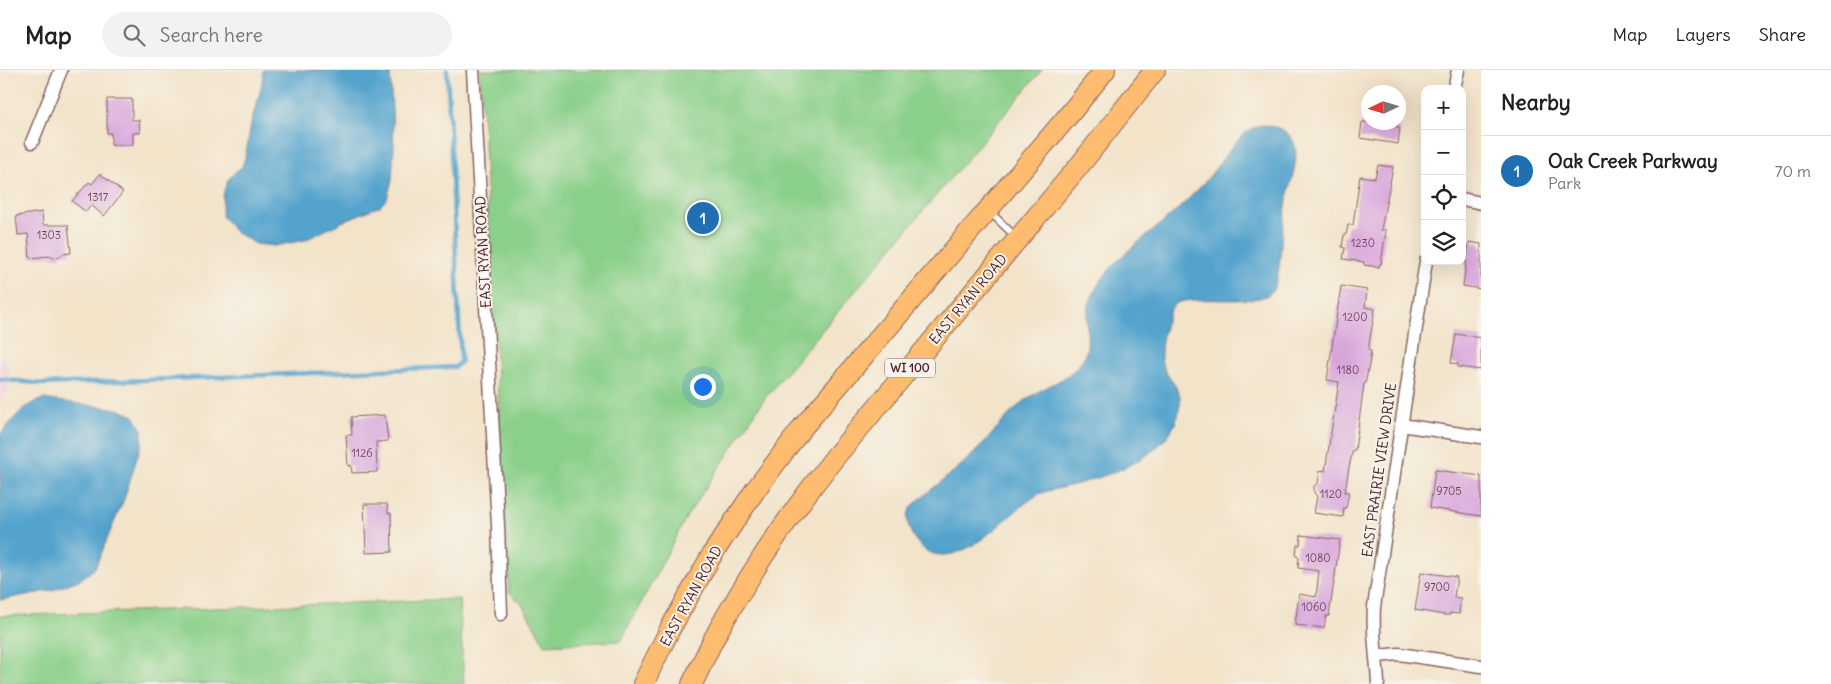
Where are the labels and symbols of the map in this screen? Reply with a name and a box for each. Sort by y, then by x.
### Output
north arrow [1361,85,1406,130]
house number: 1317 [88,190,109,204]
street label: EAST RYAN ROAD [471,195,495,309]
pin: 1 [687,199,719,237]
house number: 1303 [37,228,61,242]
house number: 1230 [1351,236,1375,250]
street label: EAST RYAN ROAD [925,250,1011,348]
house number: 1200 [1343,310,1367,324]
road number: WI 100 [885,358,935,378]
house number: 1180 [1337,363,1359,377]
your location [690,374,716,400]
street label: EAST PRAIRIE VIEW DRIVE [1358,382,1400,558]
house number: 1126 [351,446,373,460]
house number: 9705 [1436,484,1462,498]
house number: 1120 [1320,487,1342,501]
street label: EAST RYAN ROAD [656,543,726,649]
house number: 1080 [1305,551,1331,565]
house number: 9700 [1424,580,1450,594]
house number: 1060 [1301,600,1327,614]

